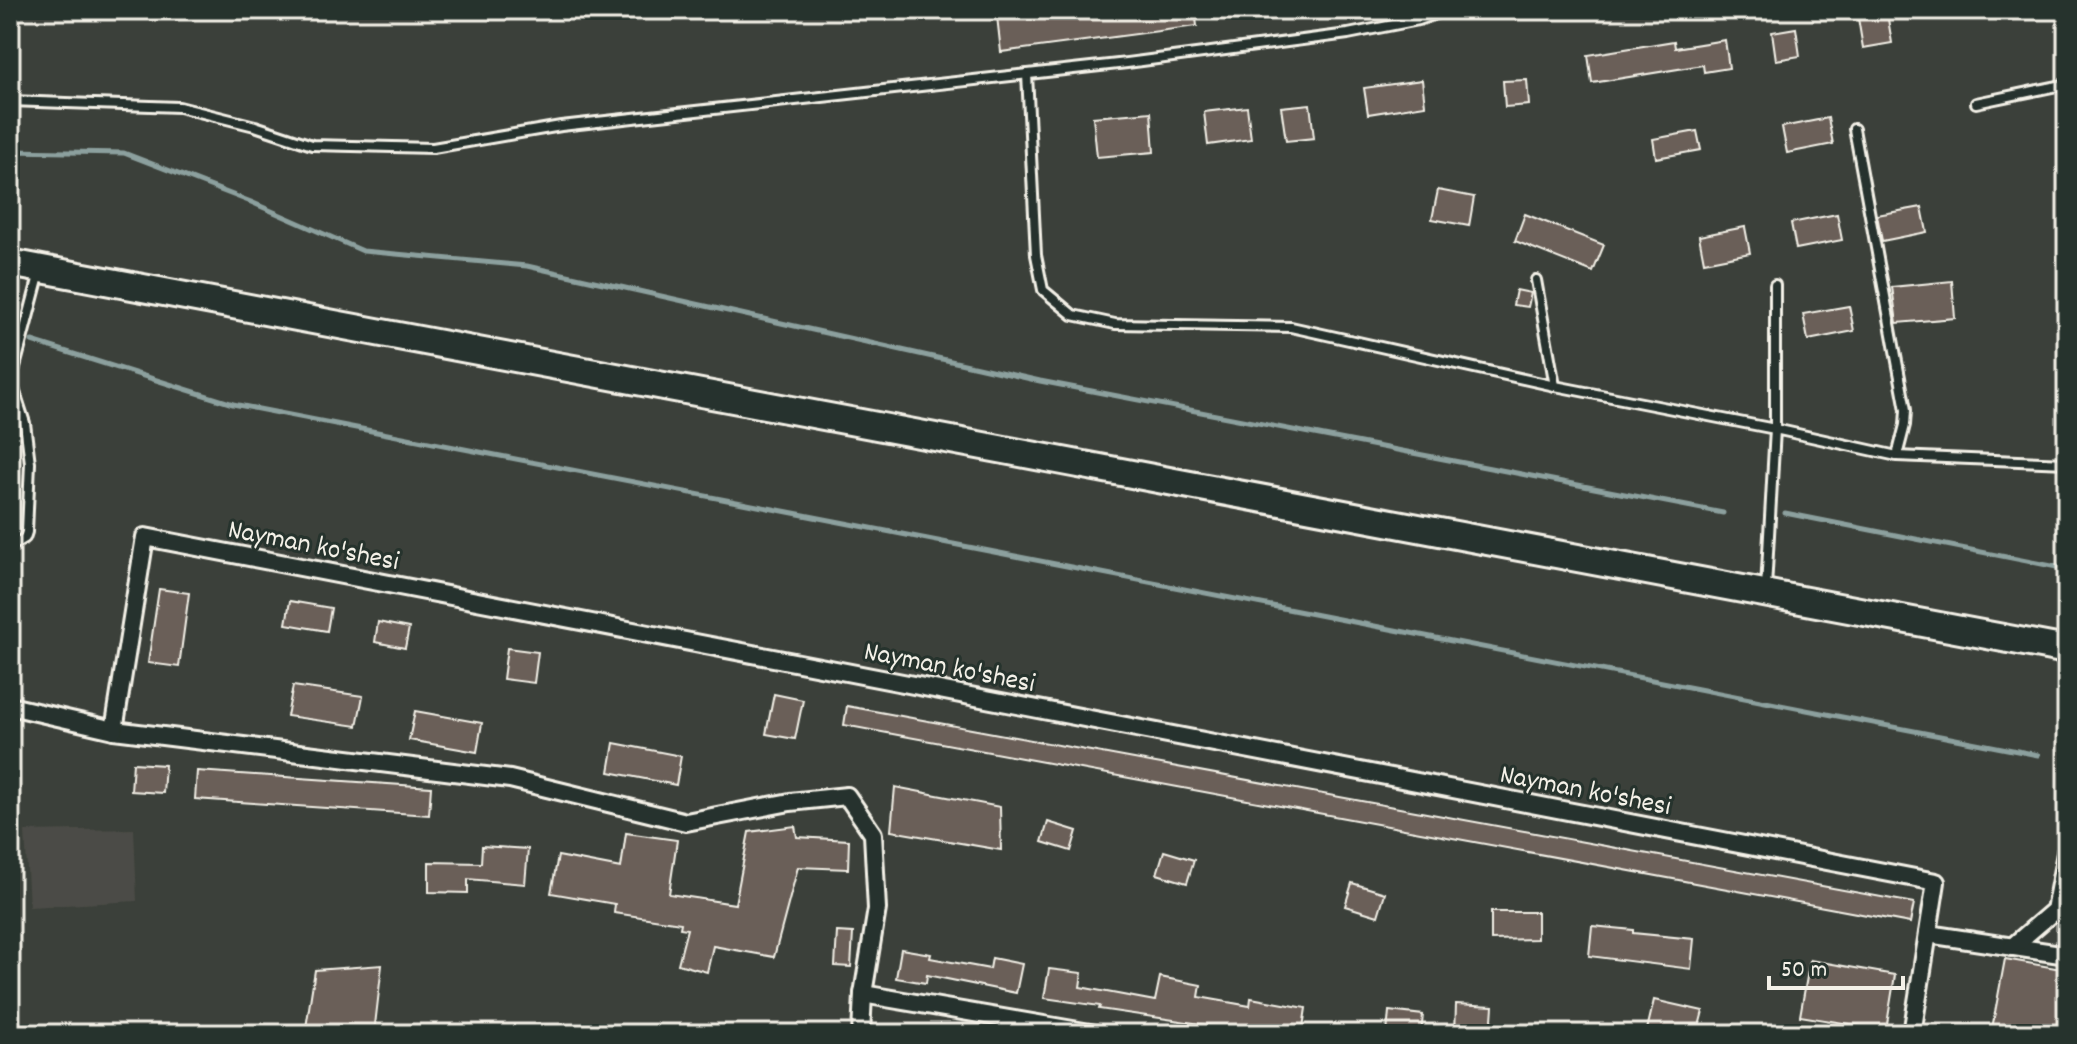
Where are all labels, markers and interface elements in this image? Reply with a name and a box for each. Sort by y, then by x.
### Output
street label: Nayman ko'shesi [224,512,402,584]
street label: Nayman ko'shesi [860,634,1038,706]
street label: Nayman ko'shesi [1496,757,1674,829]
scale bar [1769,940,1903,990]
text: 50 m [1781,954,1827,988]

